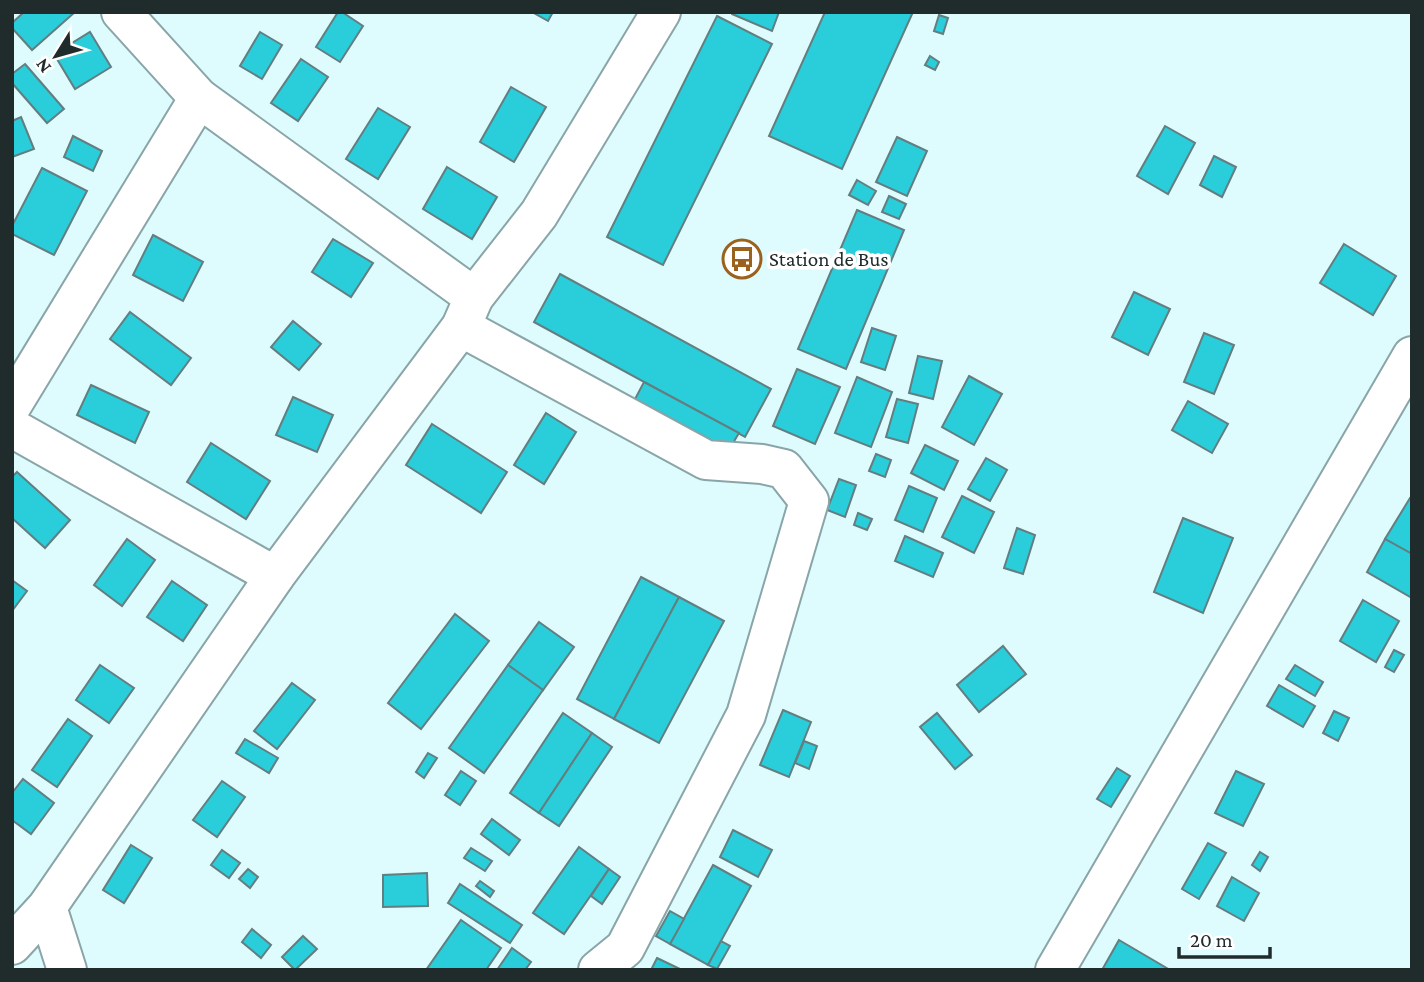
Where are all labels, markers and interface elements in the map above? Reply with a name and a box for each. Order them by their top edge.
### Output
north arrow [21,21,91,91]
text: N [31,54,55,77]
bus stop icon: Station de Bus [721,238,763,280]
place label: Station de Bus [769,247,889,271]
scale bar [1179,916,1270,960]
text: 20 m [1190,928,1233,952]

